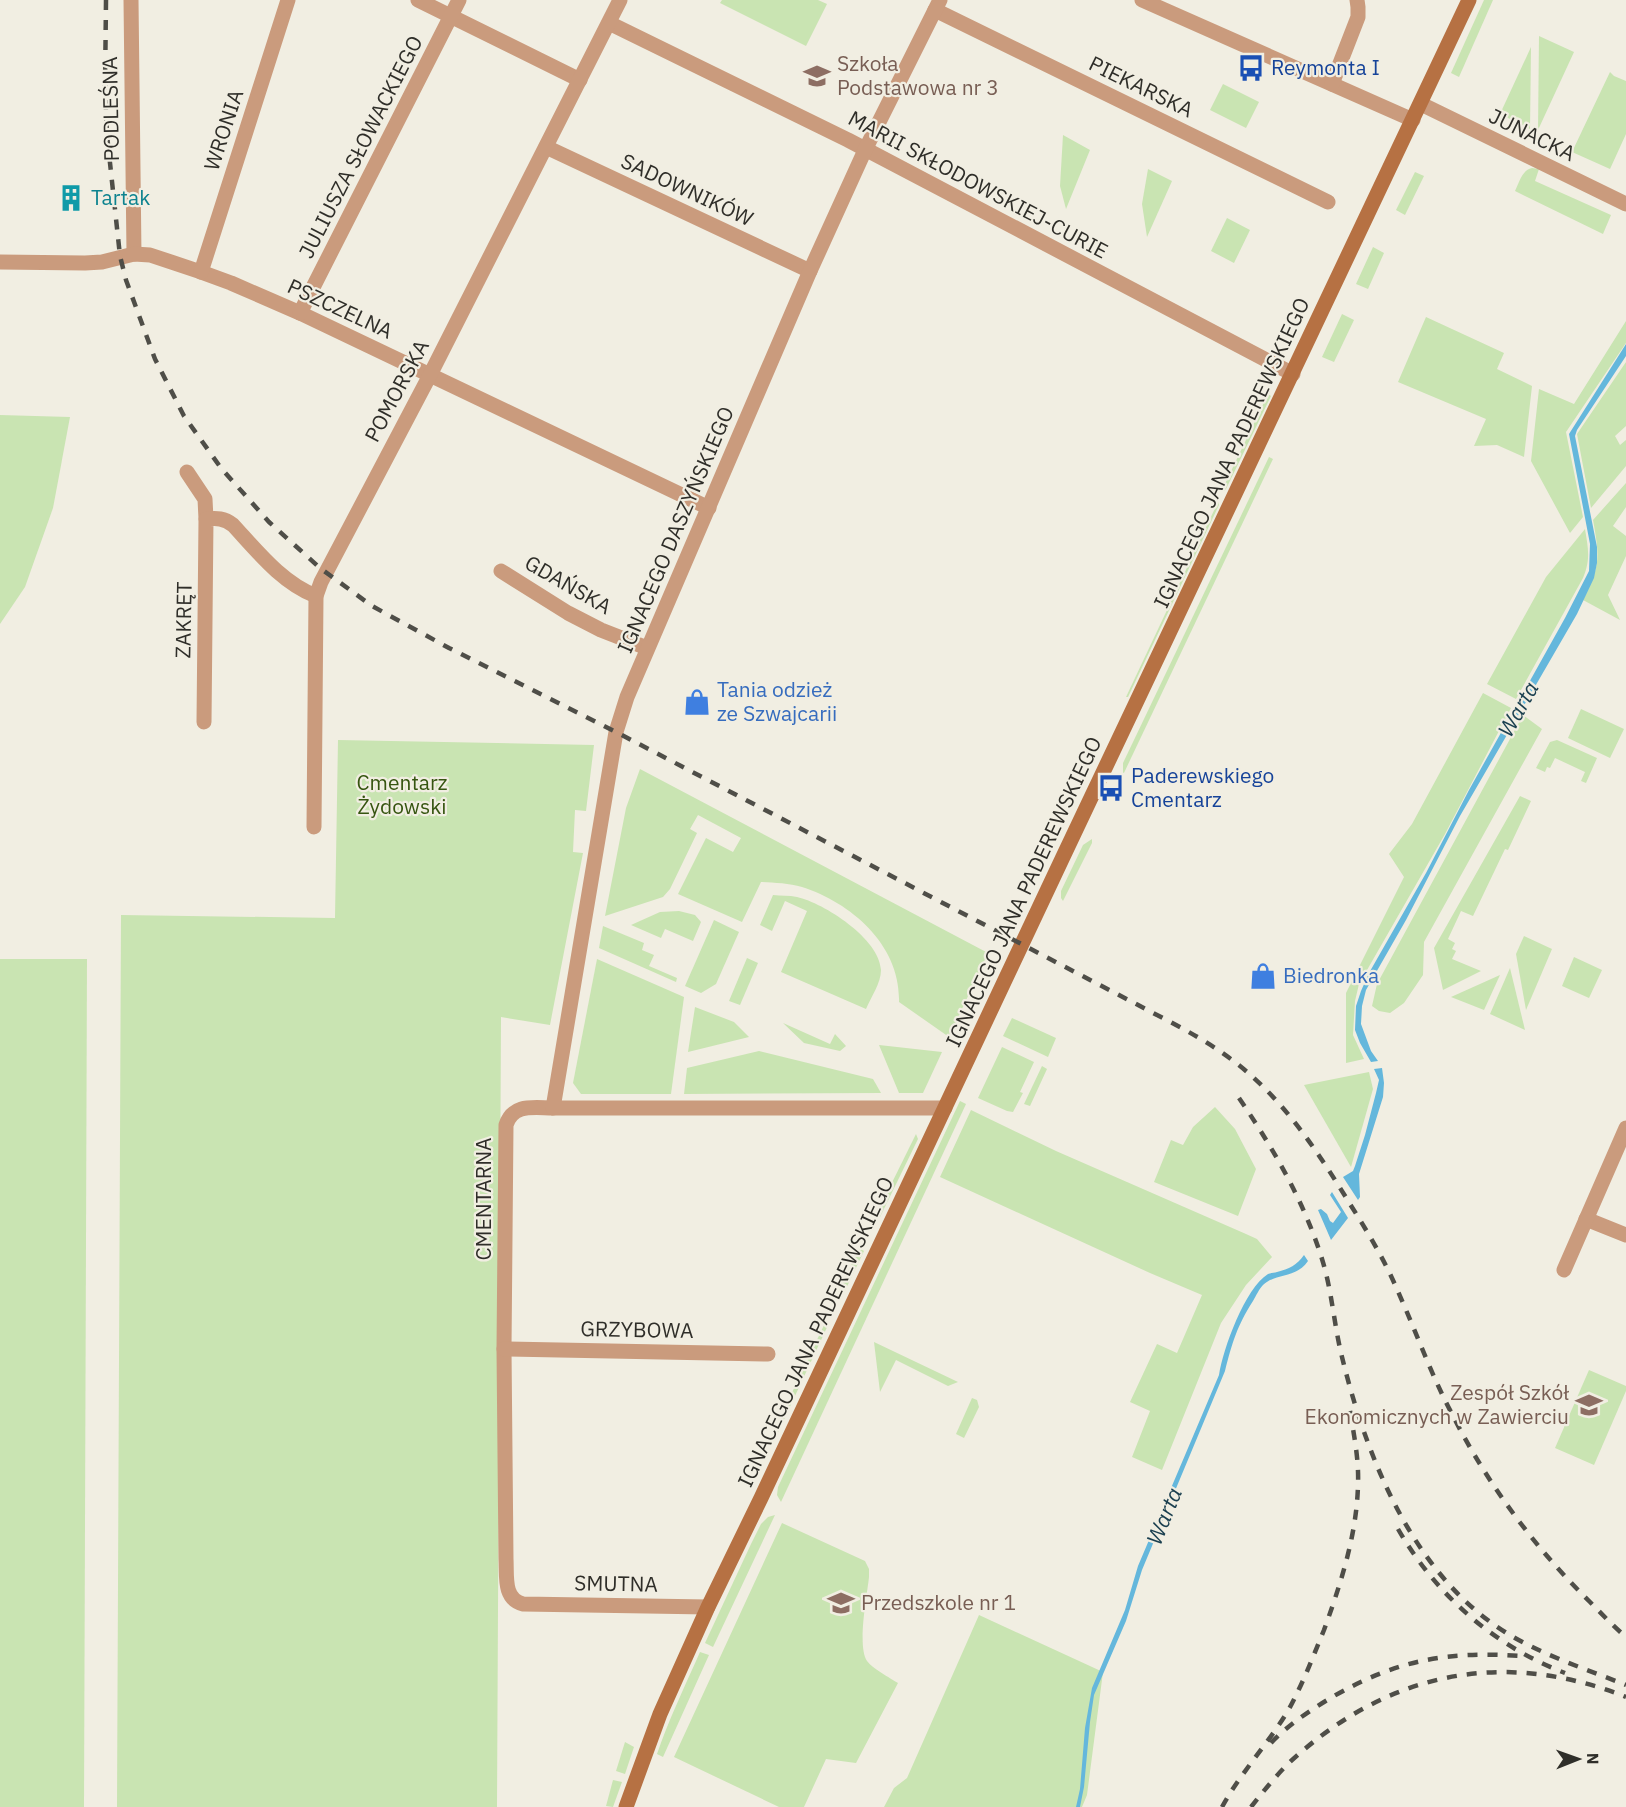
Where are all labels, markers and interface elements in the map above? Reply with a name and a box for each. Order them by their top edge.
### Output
street label: JULIUSZA SŁOWACKIEGO [292,30,428,263]
place label: Szkoła Podstawowa nr 3 [837,49,999,101]
street label: PIEKARSKA [1085,49,1198,123]
bus stop icon: Reymonta I [1236,53,1266,83]
place label: Reymonta I [1271,53,1380,81]
street label: PODLEŚNA [95,56,125,162]
school or university icon: Szkoła Podstawowa nr 3 [802,61,832,91]
street label: WRONIA [197,86,249,174]
street label: JUNACKA [1485,101,1580,167]
street label: MARII SKŁODOWSKIEJ-CURIE [844,104,1113,265]
street label: SADOWNIKÓW [617,146,758,232]
building icon: Tartak [56,183,86,213]
place label: Tartak [91,183,150,211]
street label: PSZCZELNA [283,272,398,345]
street label: IGNACEGO JANA PADEREWSKIEGO [1147,293,1316,612]
street label: POMORSKA [357,335,435,447]
street label: IGNACEGO DASZYŃSKIEGO [610,402,740,657]
street label: GDAŃSKA [520,548,617,620]
street label: ZAKRĘT [168,581,198,659]
place label: Tania odzież ze Szwajcarii [717,675,837,727]
water label: Warta [1491,676,1545,742]
shop icon: Tania odzież ze Szwajcarii [682,687,712,717]
street label: IGNACEGO JANA PADEREWSKIEGO [939,732,1108,1051]
place label: Paderewskiego Cmentarz [1131,761,1274,813]
park label: Cmentarz Żydowski [357,768,448,820]
bus stop icon: Paderewskiego Cmentarz [1096,773,1126,803]
shop icon: Biedronka [1248,961,1278,991]
place label: Biedronka [1283,961,1379,989]
street label: CMENTARNA [469,1137,497,1261]
street label: IGNACEGO JANA PADEREWSKIEGO [731,1172,900,1491]
street label: GRZYBOWA [580,1314,694,1344]
place label: Zespół Szkół Ekonomicznych w Zawierciu [1304,1378,1569,1430]
school or university icon: Zespół Szkół Ekonomicznych w Zawierciu [1574,1390,1604,1420]
water label: Warta [1139,1483,1188,1549]
street label: SMUTNA [574,1568,658,1598]
school or university icon: Przedszkole nr 1 [826,1588,856,1618]
place label: Przedszkole nr 1 [861,1588,1016,1616]
north arrow [1548,1729,1608,1789]
text: N [1583,1753,1603,1765]

